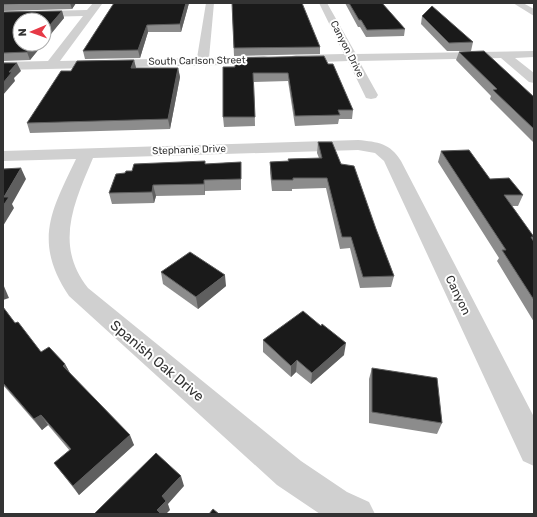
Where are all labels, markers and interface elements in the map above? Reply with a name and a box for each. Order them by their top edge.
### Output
north arrow [12,12,52,52]
street label: Canyon Drive [328,19,367,80]
text: N [16,28,29,37]
street label: South Carlson Street [148,54,246,68]
street label: Stephanie Drive [152,143,227,157]
street label: Canyon [442,273,474,317]
street label: Spanish Oak Drive [107,317,207,405]

